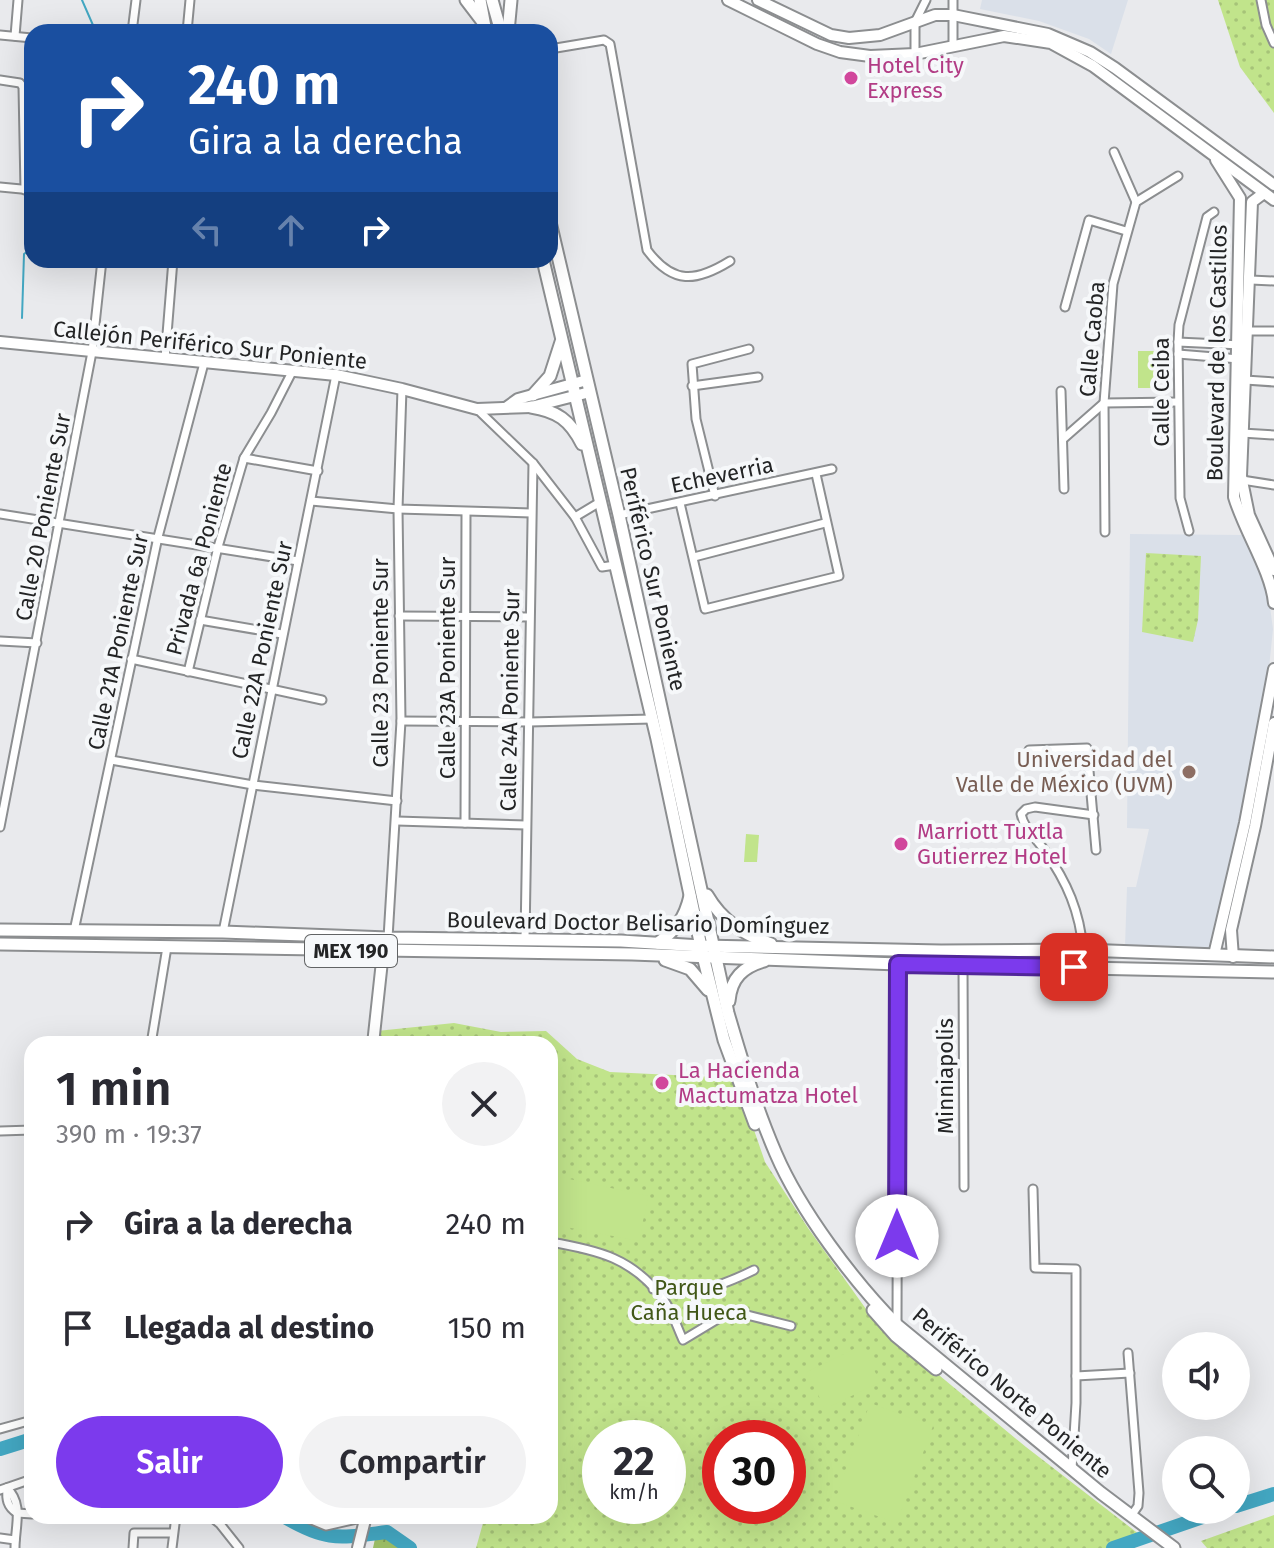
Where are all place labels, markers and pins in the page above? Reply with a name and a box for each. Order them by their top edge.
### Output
place label: Hotel City Express [867,52,964,104]
marker: Hotel City Express [842,69,860,87]
place label: Universidad del Valle de México (UVM) [956,746,1173,798]
marker: Universidad del Valle de México (UVM) [1180,763,1198,781]
place label: Marriott Tuxtla Gutierrez Hotel [917,818,1067,870]
marker: Marriott Tuxtla Gutierrez Hotel [892,835,910,853]
pin [1040,933,1108,1001]
place label: La Hacienda Mactumatza Hotel [678,1057,858,1109]
marker: La Hacienda Mactumatza Hotel [653,1074,671,1092]

